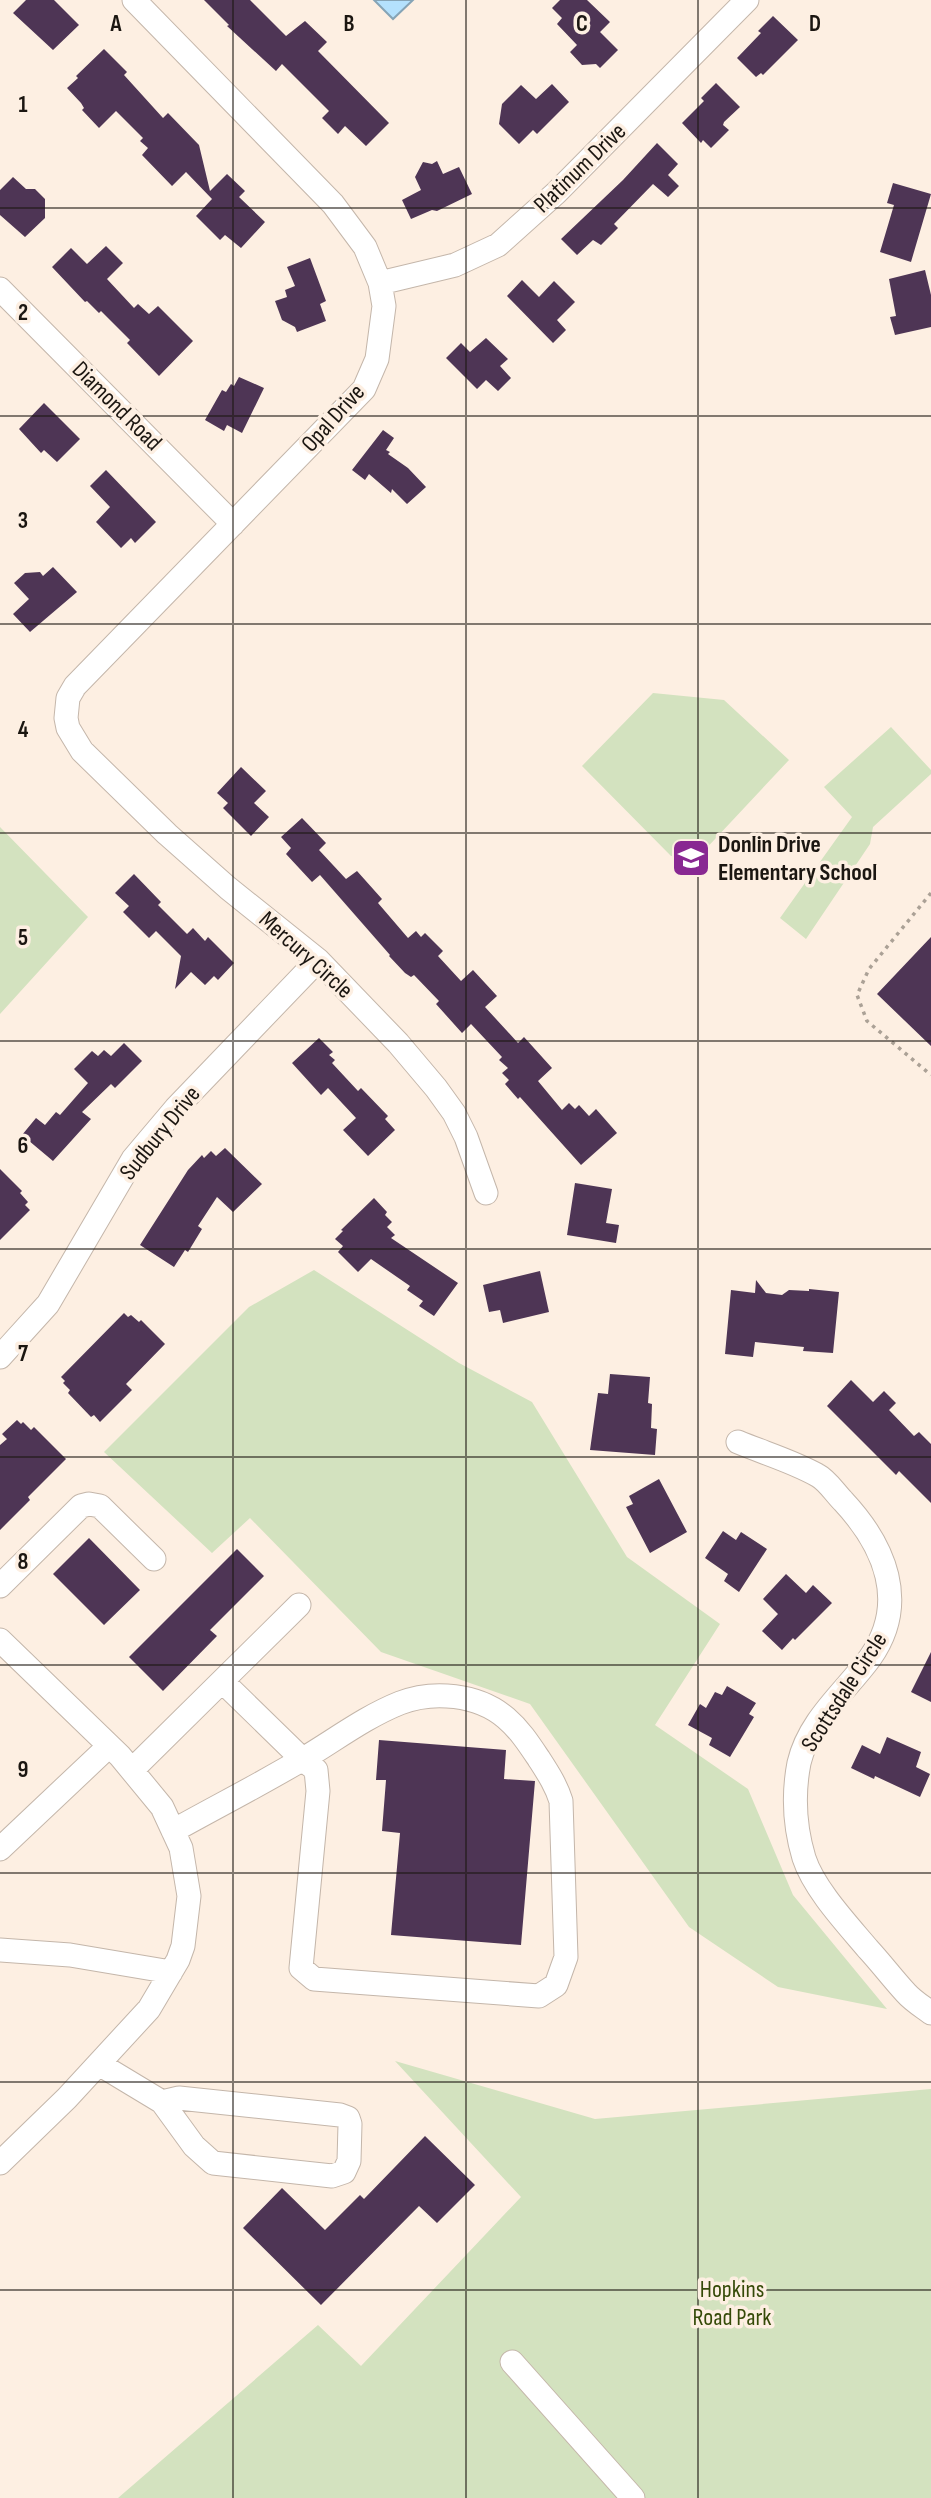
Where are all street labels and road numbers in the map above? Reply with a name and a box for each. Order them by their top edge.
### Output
street label: Platinum Drive [528,117,632,219]
street label: Diamond Road [66,355,168,457]
street label: Opal Drive [295,378,371,458]
street label: Mercury Circle [253,905,359,1005]
street label: Sudbury Drive [113,1080,207,1186]
street label: Scottsdale Circle [795,1627,893,1757]

